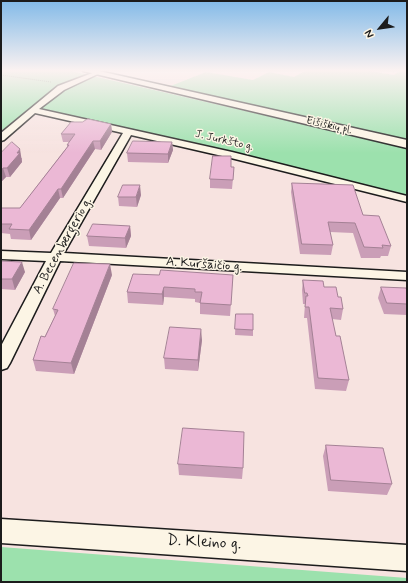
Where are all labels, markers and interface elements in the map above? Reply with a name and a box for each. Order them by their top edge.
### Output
north arrow [360,8,400,48]
text: N [362,27,377,40]
street label: Eišiškių pl. [305,114,353,138]
street label: J. Jurkšto g. [194,128,254,154]
street label: A. Becenbergerio g. [30,195,96,297]
street label: A. Kuršaičio g. [165,255,243,275]
street label: D. Kleino g. [166,531,242,555]

